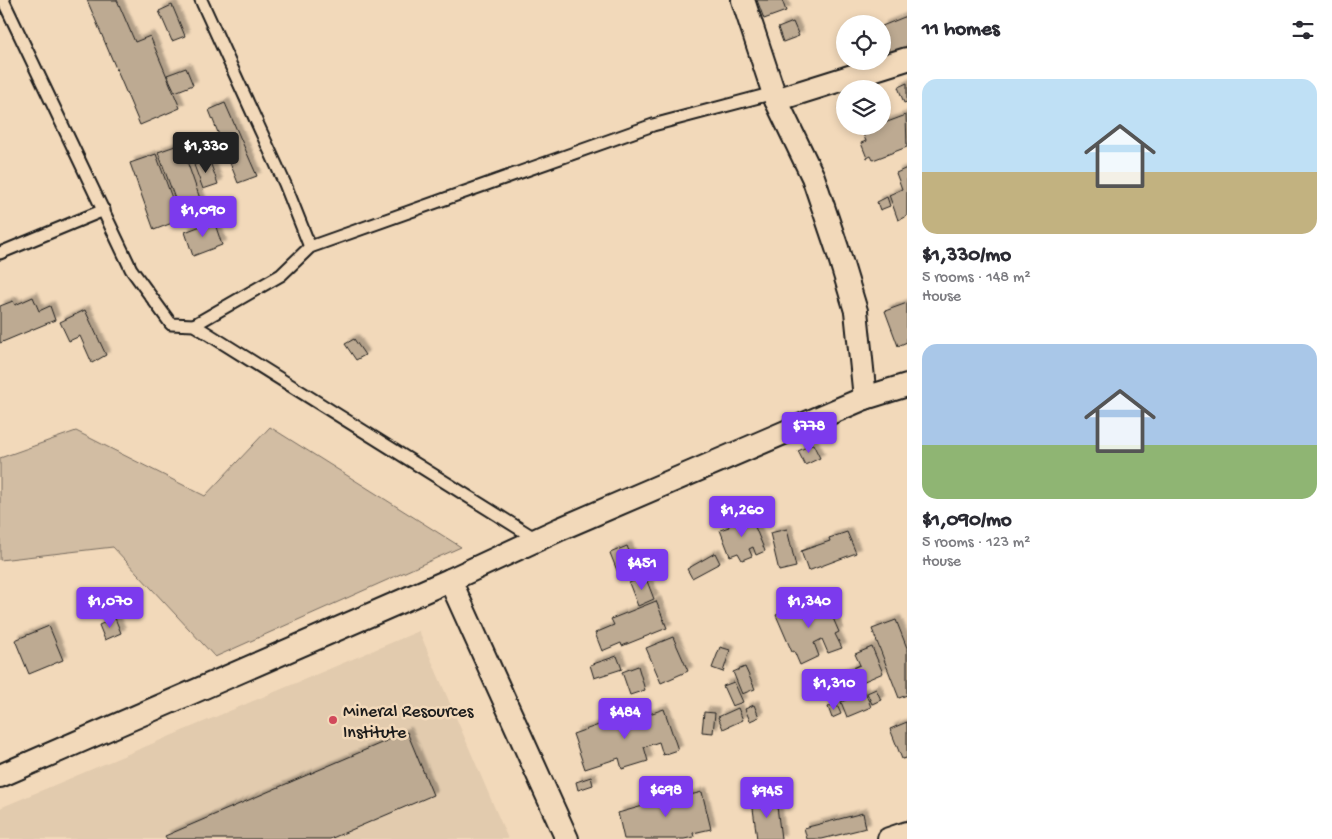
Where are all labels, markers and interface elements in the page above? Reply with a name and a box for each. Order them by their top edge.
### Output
map controls [836,15,891,135]
button: locate [836,15,891,70]
icon: filters [1289,16,1317,44]
text: 11 homes [922,18,1000,43]
button: layers [836,80,891,135]
icon: home [1075,111,1165,201]
pin: $1,330 [165,132,247,174]
text: $1,330 [184,138,228,157]
pin: $1,090 [162,196,244,238]
text: $1,090 [181,202,225,221]
text: $1,330/mo [922,244,1011,269]
text: 5 rooms · 148 m² [922,269,1031,288]
text: House [922,288,961,307]
icon: home [1075,376,1165,466]
pin: $778 [779,412,839,454]
text: $778 [793,418,825,437]
pin: $1,260 [701,496,783,538]
text: $1,260 [720,502,764,521]
text: $1,090/mo [922,509,1012,534]
text: 5 rooms · 123 m² [922,534,1030,553]
pin: $451 [612,548,672,591]
text: House [922,553,961,572]
text: $451 [627,555,657,574]
pin: $1,070 [69,586,151,629]
pin: $1,340 [768,586,850,629]
text: $1,070 [87,593,133,612]
text: $1,340 [787,593,831,612]
pin: $1,310 [793,668,875,711]
text: $1,310 [813,675,855,694]
pin: $484 [595,698,655,740]
place label: Mineral Resources Institute [343,702,475,744]
text: $484 [609,704,641,723]
marker: Mineral Resources Institute [327,714,339,726]
pin: $698 [636,776,696,818]
pin: $945 [737,776,797,819]
text: $698 [650,782,682,801]
text: $945 [751,783,783,802]

